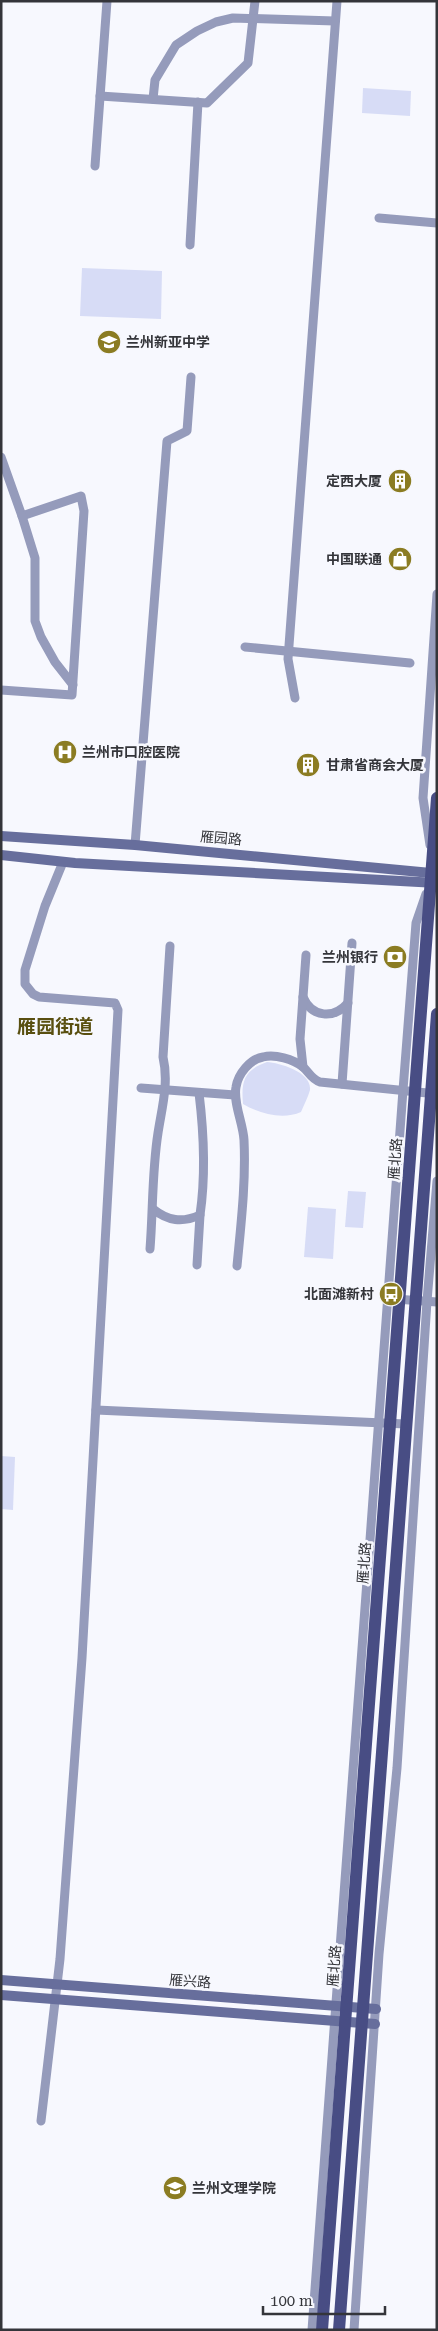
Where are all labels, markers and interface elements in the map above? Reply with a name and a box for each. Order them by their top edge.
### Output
school or university icon: 兰州新亚中学 [96,329,122,355]
place label: 兰州新亚中学 [126,334,210,350]
building icon: 定西大厦 [387,468,413,494]
place label: 定西大厦 [326,473,382,489]
shop icon: 中国联通 [387,546,413,572]
place label: 中国联通 [326,551,382,567]
hospital icon: 兰州市口腔医院 [52,739,78,765]
place label: 兰州市口腔医院 [82,744,180,760]
building icon: 甘肃省商会大厦 [295,752,321,778]
place label: 甘肃省商会大厦 [326,757,424,773]
street label: 雁园路 [199,828,243,848]
bank icon: 兰州银行 [382,944,408,970]
place label: 兰州银行 [322,949,378,965]
district label: 雁园街道 [17,1015,93,1038]
street label: 雁北路 [386,1137,404,1181]
bus stop icon: 北面滩新村 [378,1281,404,1307]
place label: 北面滩新村 [304,1286,374,1302]
street label: 雁北路 [355,1541,373,1585]
street label: 雁北路 [325,1944,343,1988]
street label: 雁兴路 [168,1972,212,1990]
school or university icon: 兰州文理学院 [162,2175,188,2201]
place label: 兰州文理学院 [192,2180,276,2196]
scale bar [263,2284,386,2316]
text: 100 m [270,2292,313,2310]

